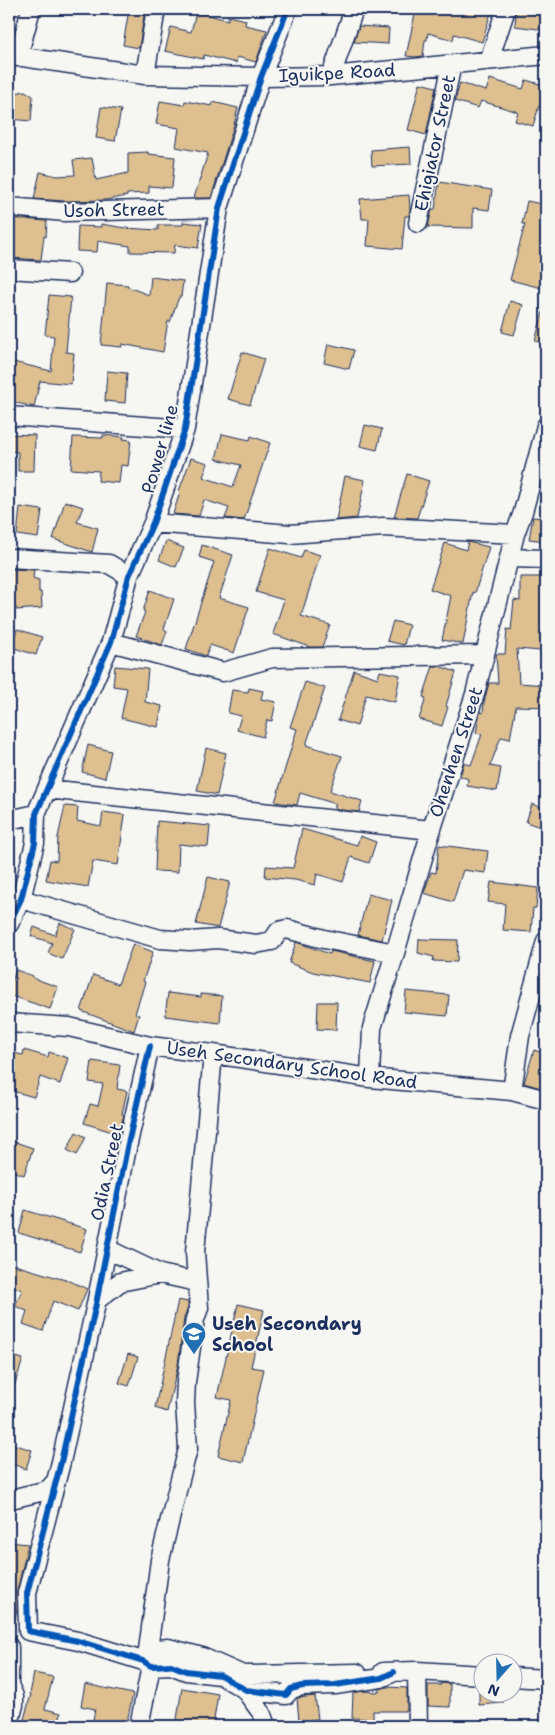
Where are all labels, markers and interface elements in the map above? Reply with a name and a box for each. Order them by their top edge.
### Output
street label: Iguikpe Road [278,58,396,88]
street label: Ehigiator Street [409,72,461,213]
street label: Usoh Street [63,197,165,223]
street label: Power line [136,402,184,496]
street label: Ohenhen Street [424,683,488,820]
street label: Useh Secondary School Road [165,1036,419,1094]
street label: Odia Street [85,1121,129,1223]
place label: Useh Secondary School [212,1312,362,1357]
school or university icon: Useh Secondary School [181,1321,207,1355]
north arrow [472,1652,522,1702]
text: N [485,1680,502,1701]

